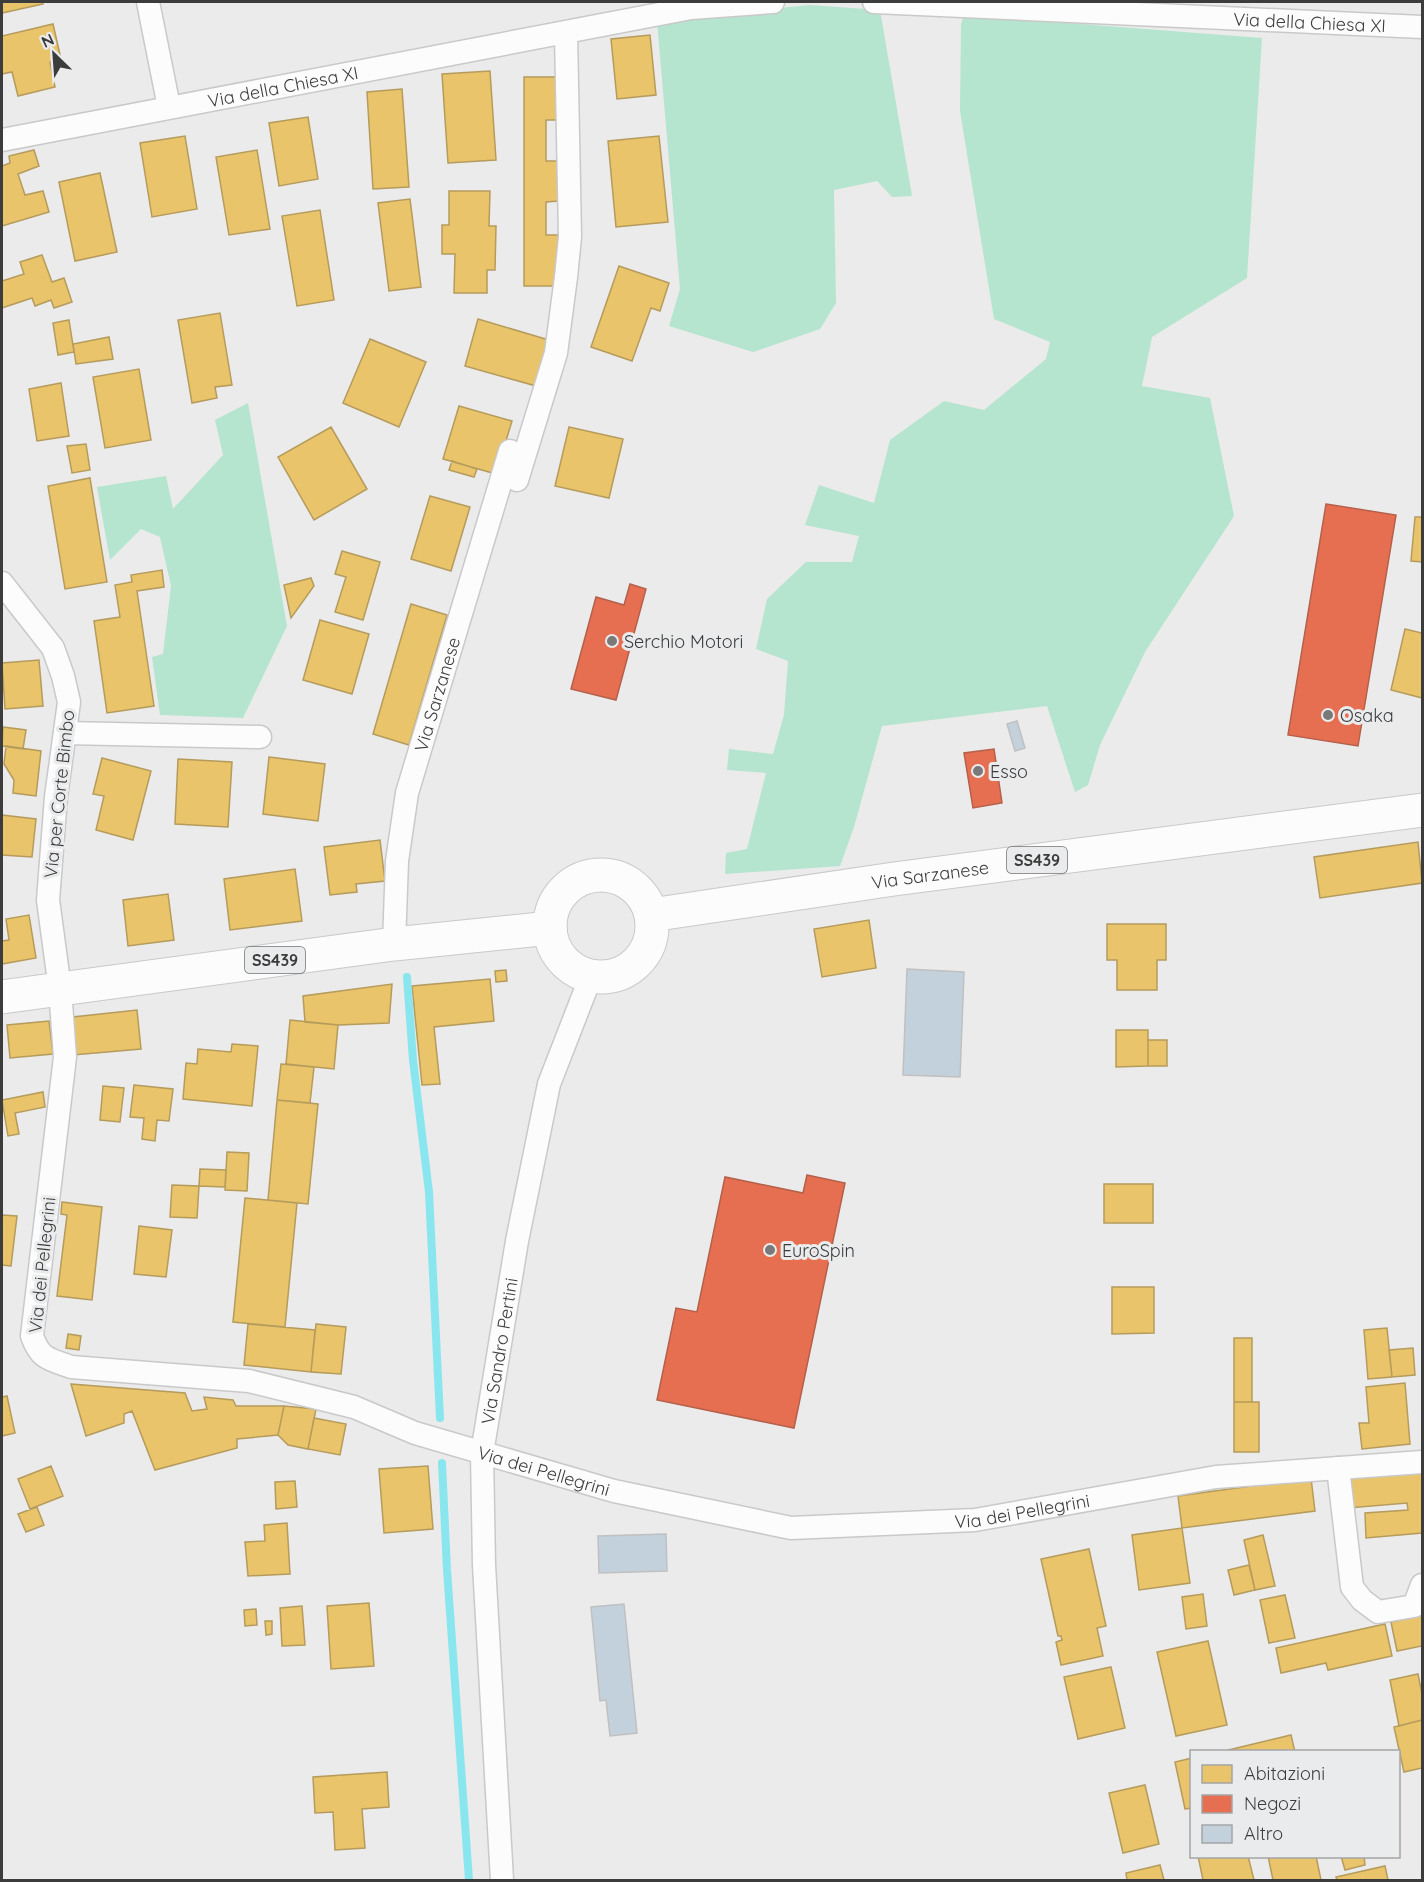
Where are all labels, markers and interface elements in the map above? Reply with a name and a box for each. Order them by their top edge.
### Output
street label: Via della Chiesa XI [1233,7,1386,37]
north arrow [24,24,84,84]
text: N [38,29,57,52]
street label: Via della Chiesa XI [206,61,360,112]
place label: Serchio Motori [624,630,743,653]
street label: Via Sarzanese [409,634,465,754]
marker: Serchio Motori [605,634,619,648]
place label: Osaka [1340,704,1394,727]
marker: Osaka [1321,708,1335,722]
street label: Via per Corte Bimbo [39,709,79,879]
place label: Esso [990,760,1028,783]
marker: Esso [971,764,985,778]
road number: SS439 [1007,847,1067,873]
street label: Via Sarzanese [870,855,990,894]
road number: SS439 [245,947,305,973]
street label: Via dei Pellegrini [23,1196,61,1334]
place label: EuroSpin [782,1239,855,1262]
marker: EuroSpin [763,1243,777,1257]
street label: Via Sandro Pertini [475,1276,522,1426]
street label: Via dei Pellegrini [475,1440,613,1501]
street label: Via dei Pellegrini [954,1488,1091,1532]
legend [1190,1750,1400,1858]
text: Abitazioni [1244,1762,1325,1785]
text: Negozi [1244,1792,1301,1815]
text: Altro [1244,1822,1283,1845]

